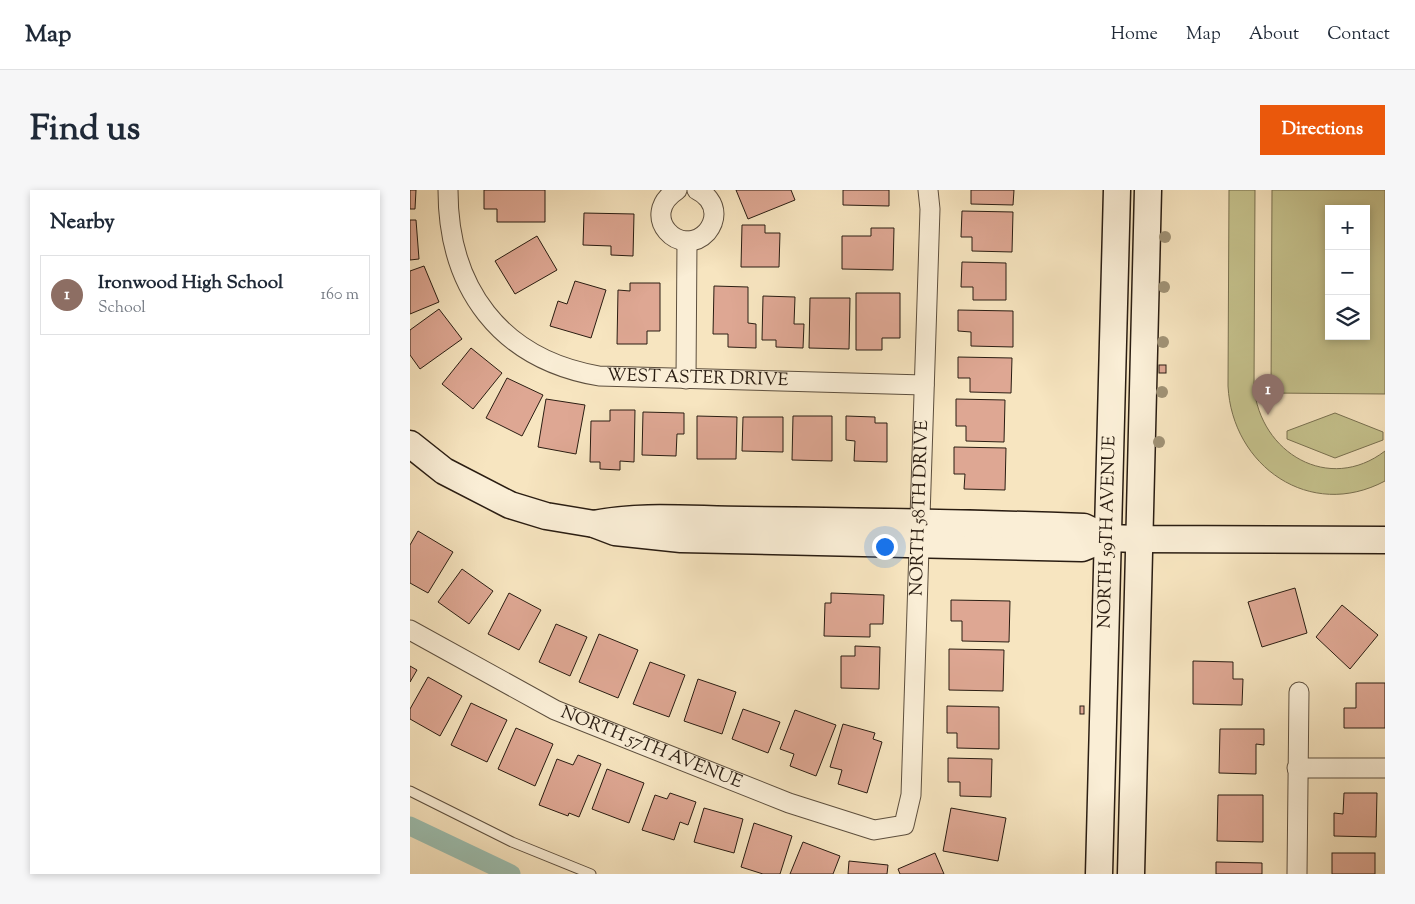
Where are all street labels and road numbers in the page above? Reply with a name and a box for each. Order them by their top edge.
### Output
street label: WEST ASTER DRIVE [606,363,789,394]
street label: NORTH 58TH DRIVE [904,419,936,596]
street label: NORTH 59TH AVENUE [1092,435,1124,629]
street label: NORTH 57TH AVENUE [556,700,746,796]

